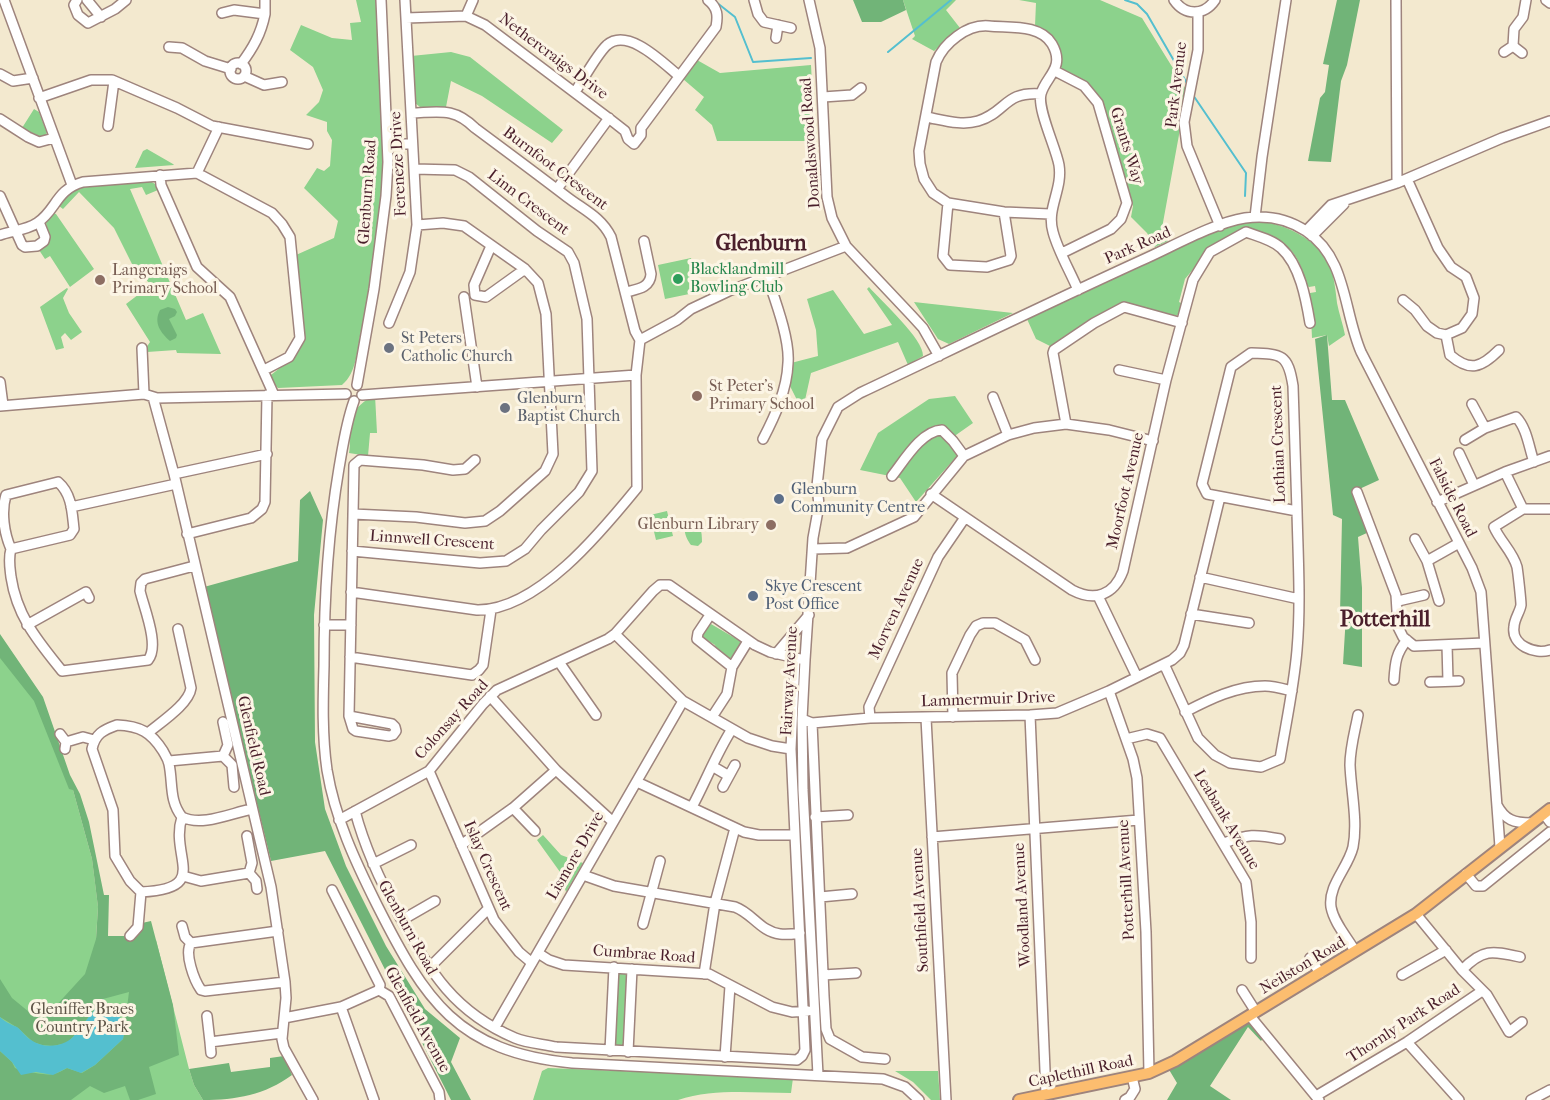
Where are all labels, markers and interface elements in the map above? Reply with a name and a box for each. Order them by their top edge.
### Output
street label: Nethercraigs Drive [495,10,611,104]
street label: Park Avenue [1162,41,1192,129]
street label: Donaldswood Road [797,77,825,209]
street label: Grants Way [1105,105,1147,187]
street label: Fereneze Drive [387,111,411,217]
street label: Burnfoot Crescent [499,123,611,215]
street label: Glenburn Road [355,139,381,245]
street label: Linn Crescent [483,166,573,240]
street label: Park Road [1102,223,1174,269]
district label: Glenburn [716,232,806,258]
place label: Blacklandmill Bowling Club [690,260,784,298]
place label: Langcraigs Primary School [112,261,217,299]
marker: Blacklandmill Bowling Club [671,272,685,286]
marker: Langcraigs Primary School [93,273,107,287]
place label: St Peters Catholic Church [401,329,513,367]
marker: St Peters Catholic Church [382,341,396,355]
place label: St Peter's Primary School [709,377,814,415]
street label: Lothian Crescent [1267,385,1291,503]
place label: Glenburn Baptist Church [517,389,620,427]
marker: St Peter's Primary School [690,389,704,403]
marker: Glenburn Baptist Church [498,401,512,415]
street label: Moorfoot Avenue [1103,431,1149,551]
street label: Falside Road [1424,455,1480,541]
place label: Glenburn Community Centre [791,480,925,518]
marker: Glenburn Community Centre [772,492,786,506]
place label: Glenburn Library [637,515,759,535]
marker: Glenburn Library [764,518,778,532]
street label: Linnwell Crescent [369,527,495,555]
street label: Morven Avenue [865,555,929,663]
place label: Skye Crescent Post Office [765,577,862,615]
marker: Skye Crescent Post Office [746,589,760,603]
district label: Potterhill [1340,608,1430,634]
street label: Fairway Avenue [778,626,802,736]
street label: Colonsay Road [411,676,493,764]
street label: Lammermuir Drive [920,688,1056,712]
street label: Glenfield Road [232,694,274,798]
street label: Leabank Avenue [1189,766,1263,874]
street label: Lismore Drive [543,808,609,904]
street label: Islay Crescent [459,818,515,914]
street label: Potterhill Avenue [1114,819,1140,941]
street label: Woodland Avenue [1010,842,1036,968]
street label: Southfield Avenue [908,847,934,973]
street label: Glenburn Road [373,877,441,979]
street label: Neilston Road [1257,933,1349,999]
street label: Cumbrae Road [592,942,696,968]
street label: Glenfield Avenue [380,964,454,1076]
street label: Thornly Park Road [1344,980,1464,1068]
park label: Gleniffer Braes Country Park [30,1000,134,1038]
street label: Caplethill Road [1027,1052,1135,1092]

